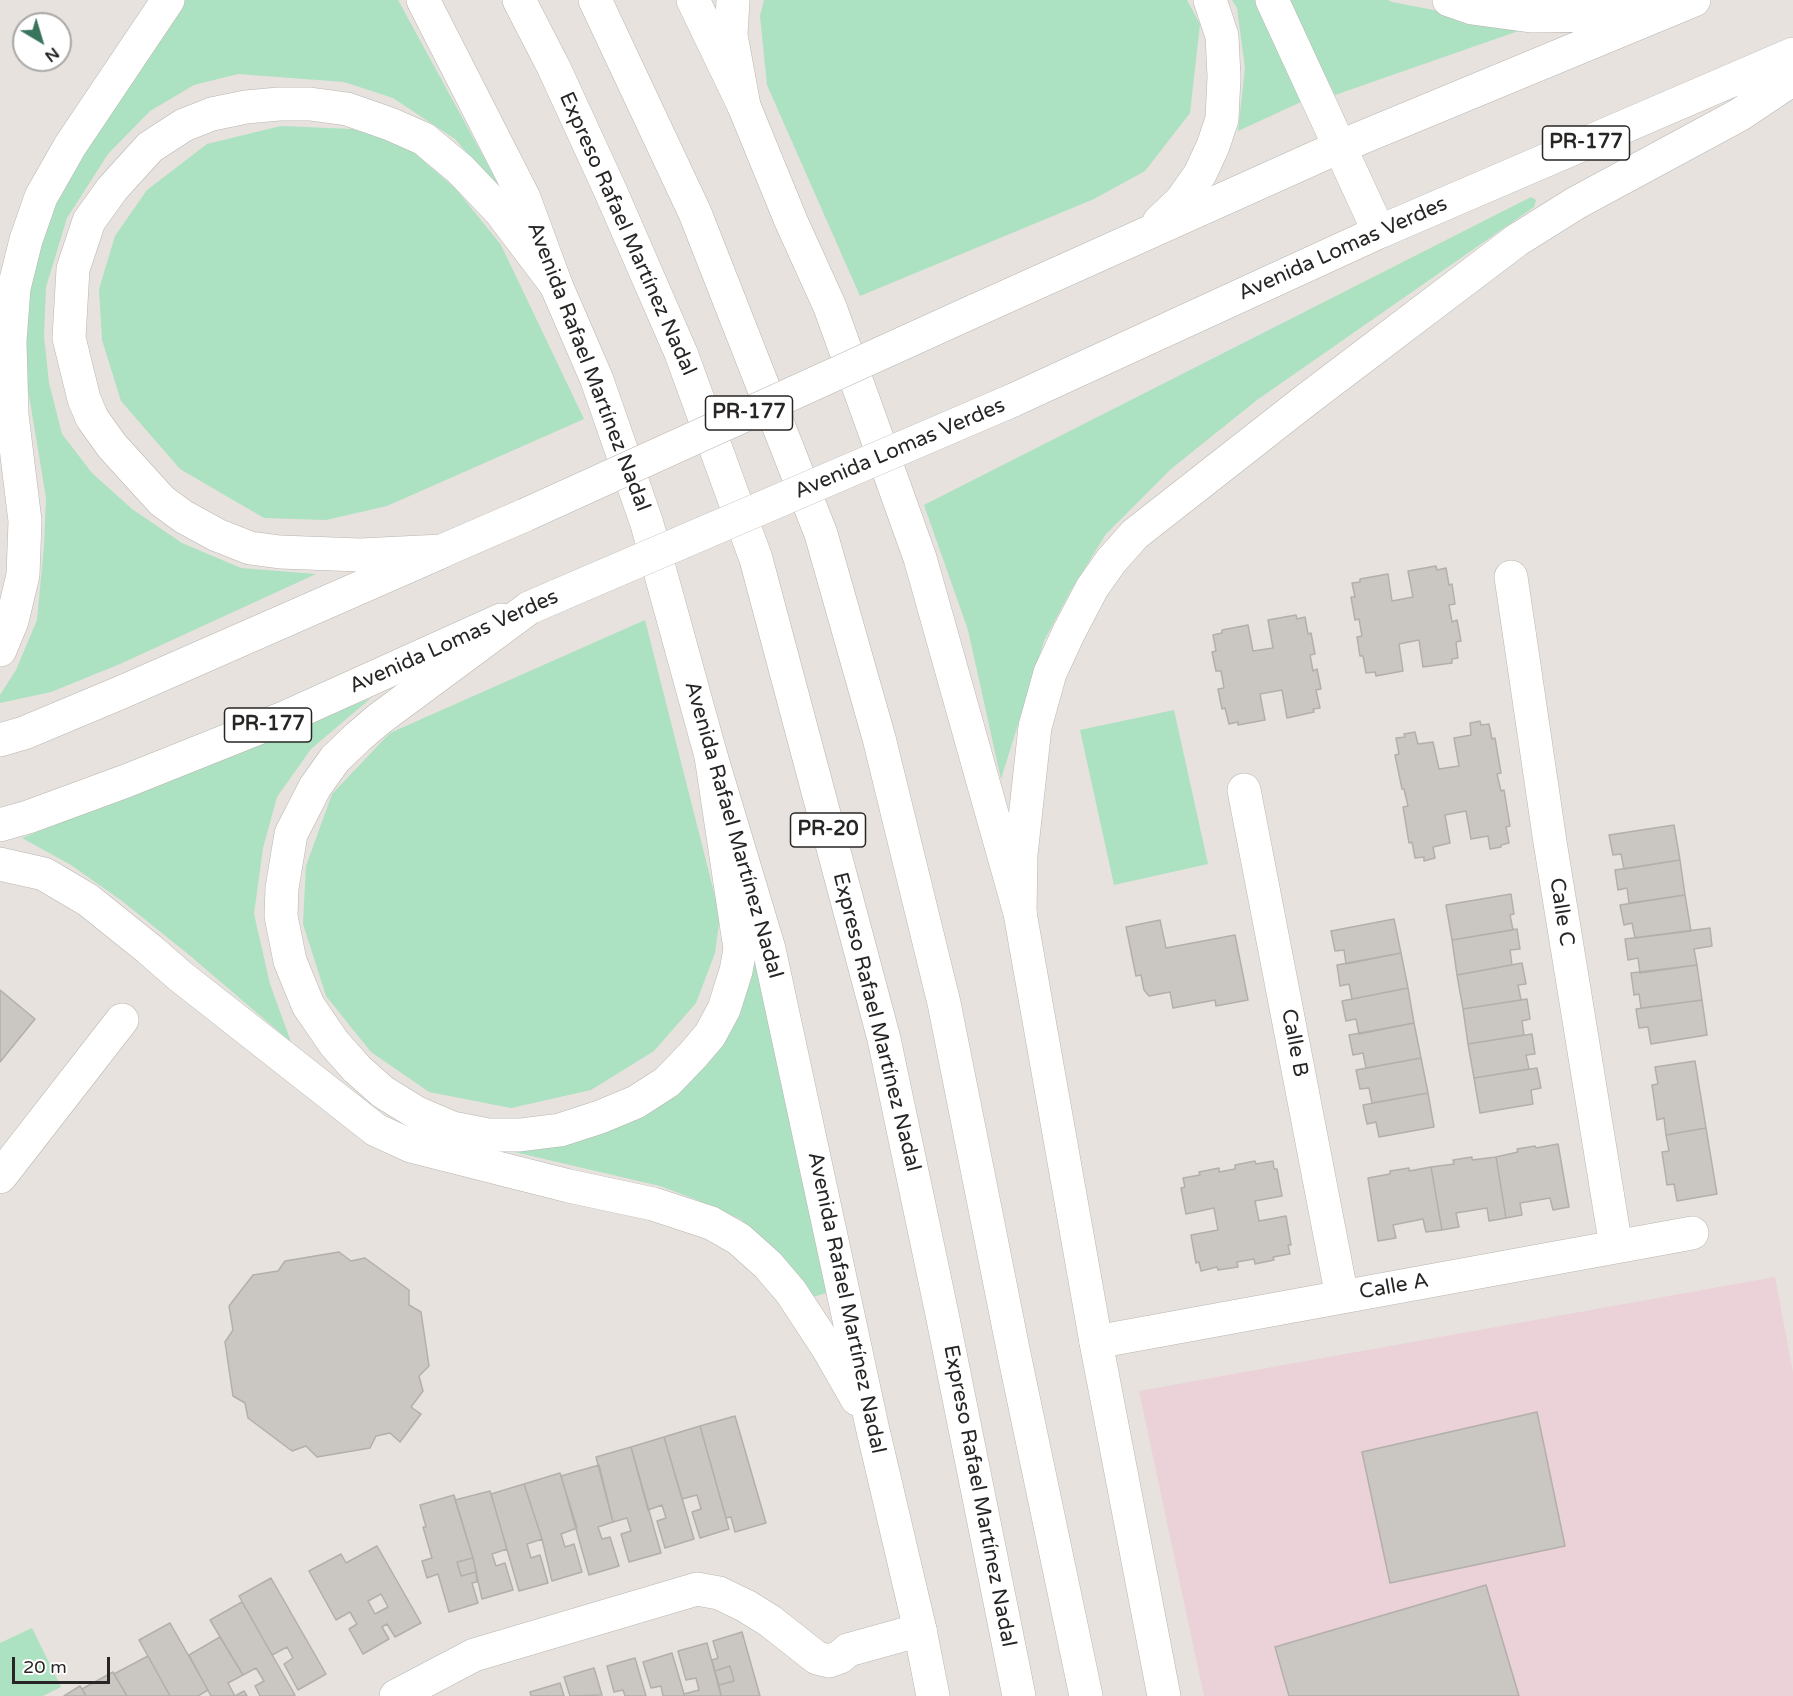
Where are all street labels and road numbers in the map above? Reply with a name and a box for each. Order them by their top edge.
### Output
street label: Expreso Rafael Martínez Nadal [553,88,701,380]
road number: PR-177 [1542,126,1630,160]
street label: Avenida Lomas Verdes [1235,192,1451,306]
street label: Avenida Rafael Martínez Nadal [521,219,655,515]
street label: Avenida Lomas Verdes [791,393,1009,505]
road number: PR-177 [706,396,792,430]
street label: Avenida Lomas Verdes [346,585,562,699]
street label: Avenida Rafael Martínez Nadal [678,679,788,981]
road number: PR-177 [224,708,312,742]
road number: PR-20 [790,813,866,847]
street label: Expreso Rafael Martínez Nadal [827,870,925,1174]
street label: Calle C [1543,876,1579,948]
street label: Calle B [1275,1007,1313,1079]
street label: Avenida Rafael Martínez Nadal [802,1150,890,1456]
street label: Calle A [1357,1269,1431,1305]
street label: Expreso Rafael Martínez Nadal [937,1343,1021,1649]

